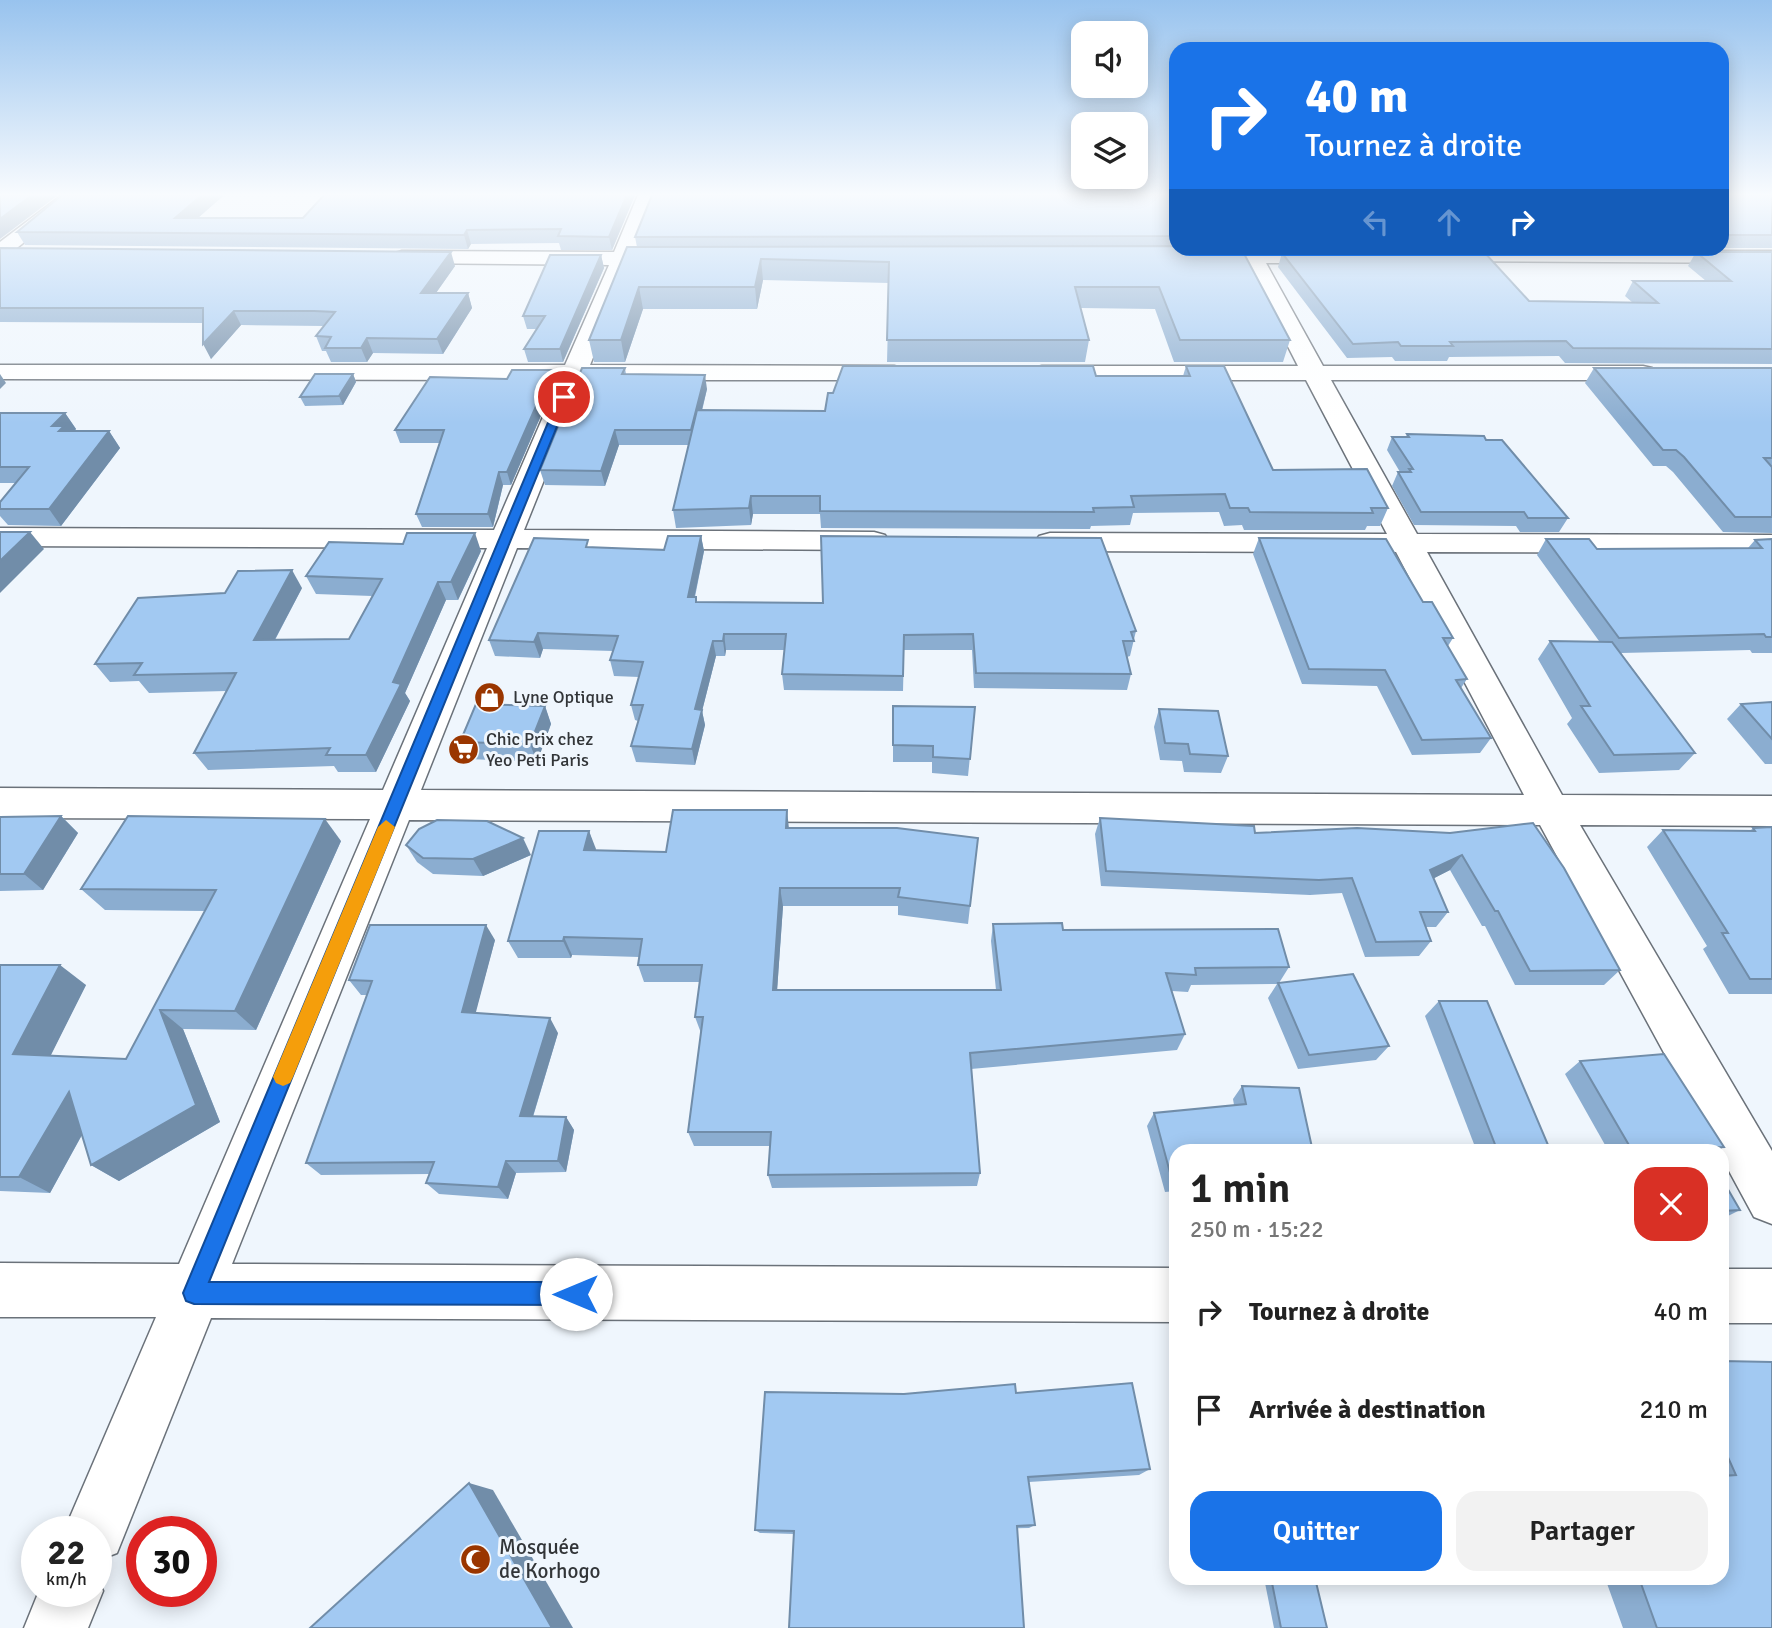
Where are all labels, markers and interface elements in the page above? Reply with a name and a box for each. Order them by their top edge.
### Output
map controls [1071,21,1148,189]
button: sound [1071,21,1148,98]
text: 40 m [1305,66,1408,126]
icon: right [1190,70,1281,161]
button: layers [1071,112,1148,189]
text: Tournez à droite [1305,126,1522,165]
icon: left [1357,203,1395,241]
icon: ahead [1430,203,1468,241]
icon: right [1503,203,1541,241]
pin [534,367,594,427]
icon: arrive [545,378,583,416]
shop icon: Lyne Optique [473,680,507,714]
place label: Lyne Optique [513,686,614,708]
place label: Chic Prix chez Yeo Peti Paris [486,728,593,771]
supermarket icon: Chic Prix chez Yeo Peti Paris [446,732,480,766]
text: 1 min [1190,1163,1291,1214]
button: close [1634,1167,1708,1241]
text: 250 m · 15:22 [1190,1215,1324,1244]
position arrow [539,1257,613,1331]
icon: right [1190,1293,1228,1331]
text: Tournez à droite [1249,1296,1429,1328]
text: 40 m [1653,1296,1708,1328]
icon: arrive [1190,1391,1228,1429]
text: Arrivée à destination [1249,1394,1486,1426]
text: 210 m [1639,1394,1708,1426]
button: Quitter [1190,1491,1442,1571]
button: Partager [1456,1491,1708,1571]
speed limit sign: 30 [126,1516,217,1607]
text: 22 [48,1531,85,1574]
place label: Mosquée de Korhogo [499,1534,600,1584]
mosque icon: Mosquée de Korhogo [459,1542,493,1576]
text: km/h [46,1568,87,1590]

